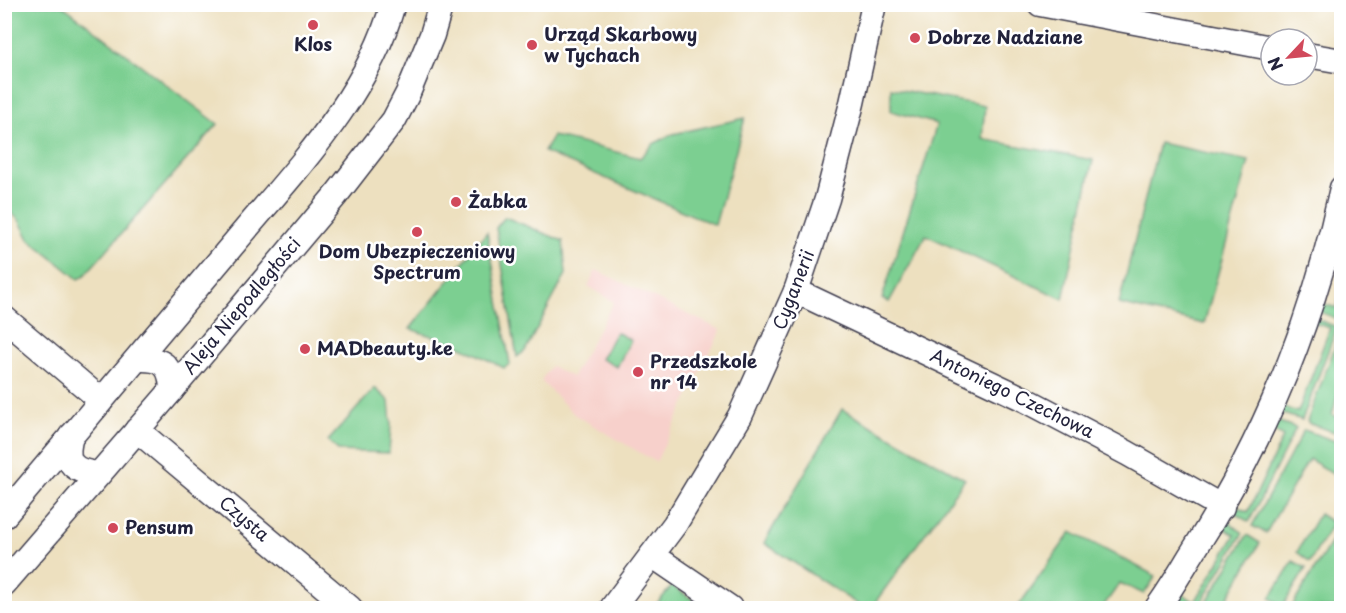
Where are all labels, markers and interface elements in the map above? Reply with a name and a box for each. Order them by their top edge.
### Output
marker: Klos [306,18,320,32]
place label: Urząd Skarbowy w Tychach [544,20,697,68]
place label: Dobrze Nadziane [927,23,1083,50]
north arrow [1259,27,1319,87]
place label: Klos [294,30,332,57]
marker: Dobrze Nadziane [908,31,922,45]
marker: Urząd Skarbowy w Tychach [525,38,539,52]
text: N [1261,53,1288,75]
place label: Żabka [468,187,527,214]
marker: Żabka [449,195,463,209]
marker: Dom Ubezpieczeniowy Spectrum [410,225,424,239]
street label: Aleja Niepodległości [175,231,306,379]
place label: Dom Ubezpieczeniowy Spectrum [319,237,515,285]
street label: Cyganerii [765,245,820,333]
place label: MADbeauty.ke [317,334,453,361]
street label: Antoniego Czechowa [926,341,1100,444]
marker: MADbeauty.ke [298,342,312,356]
place label: Przedszkole nr 14 [650,347,757,395]
marker: Przedszkole nr 14 [631,365,645,379]
street label: Czysta [214,489,277,548]
place label: Pensum [125,513,194,540]
marker: Pensum [106,521,120,535]

